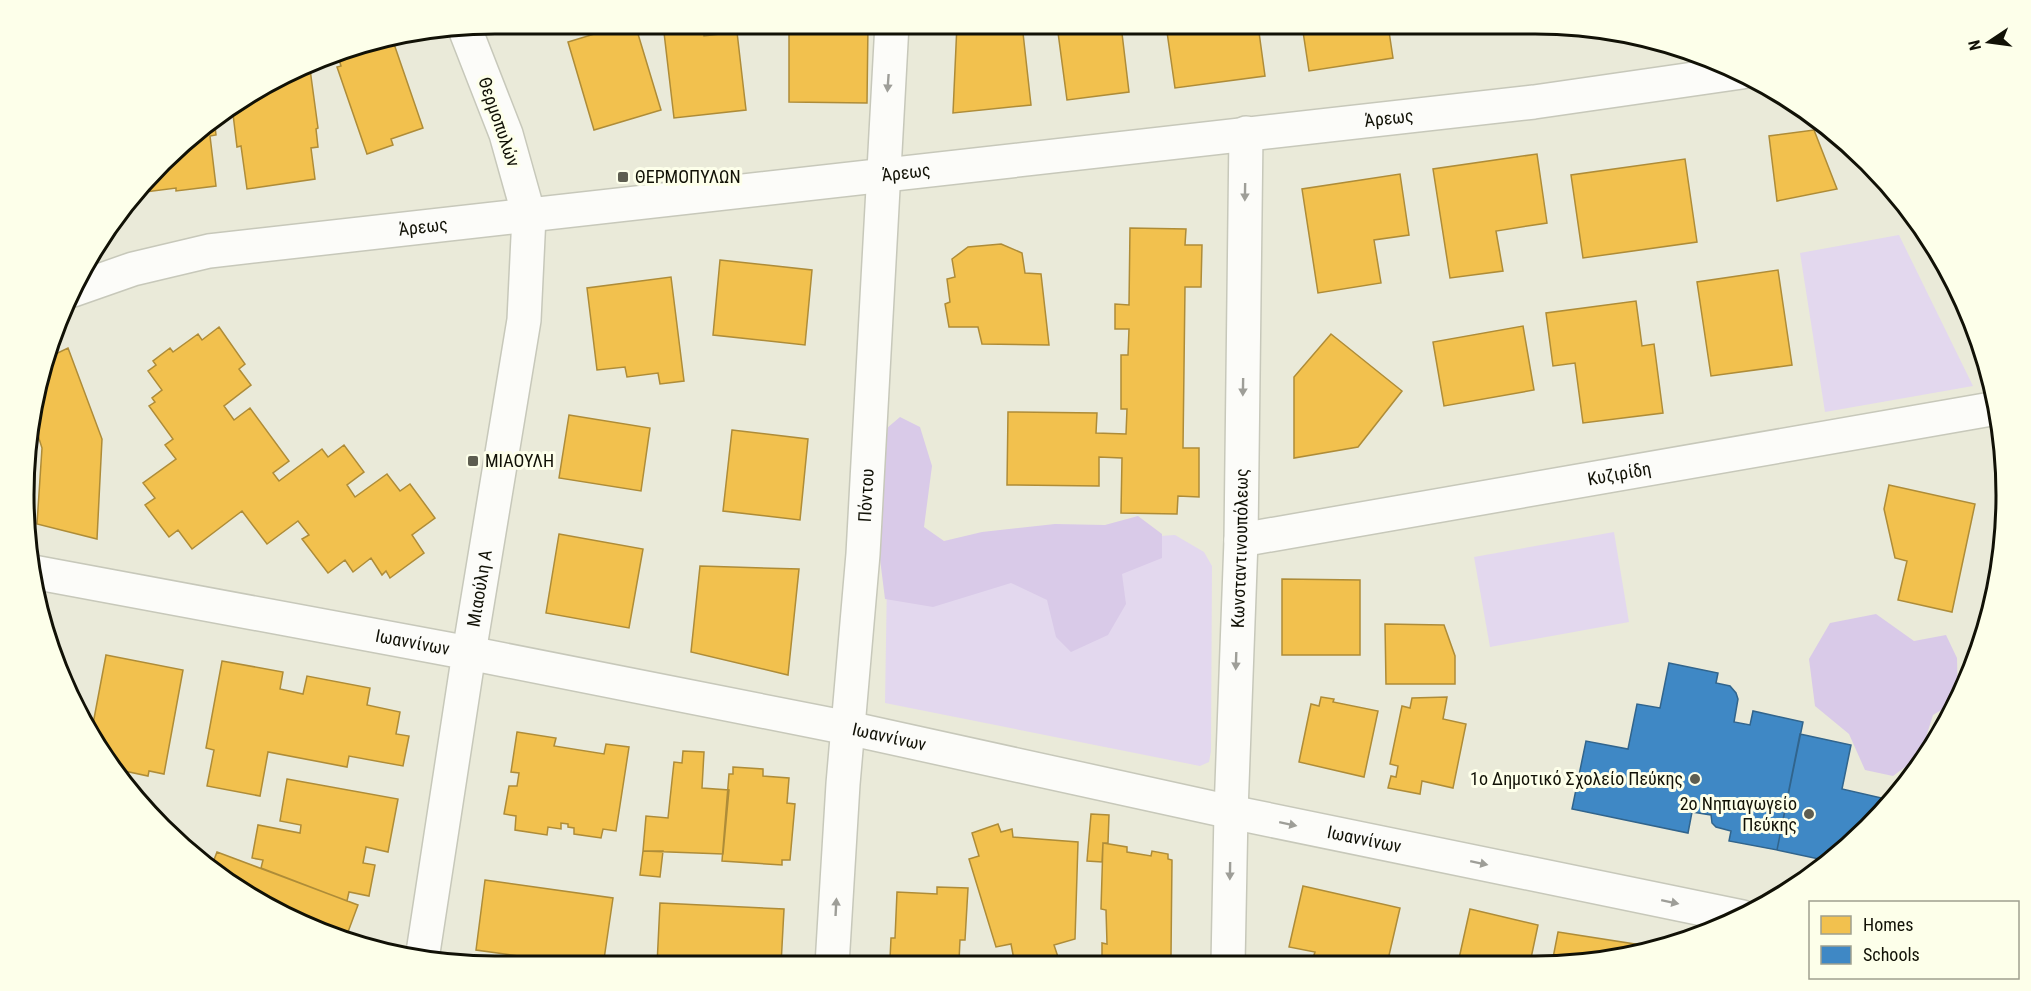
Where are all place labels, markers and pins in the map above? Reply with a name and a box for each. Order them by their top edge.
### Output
place label: ΘΕΡΜΟΠΥΛΩΝ [635,166,741,187]
marker: ΘΕΡΜΟΠΥΛΩΝ [616,170,630,184]
place label: ΜΙΑΟΥΛΗ [485,450,554,471]
marker: ΜΙΑΟΥΛΗ [466,454,480,468]
place label: 1ο Δημοτικό Σχολείο Πεύκης [1470,768,1683,789]
marker: 1ο Δημοτικό Σχολείο Πεύκης [1688,772,1702,786]
place label: 2ο Νηπιαγωγείο Πεύκης [1680,793,1797,835]
marker: 2ο Νηπιαγωγείο Πεύκης [1802,807,1816,821]

